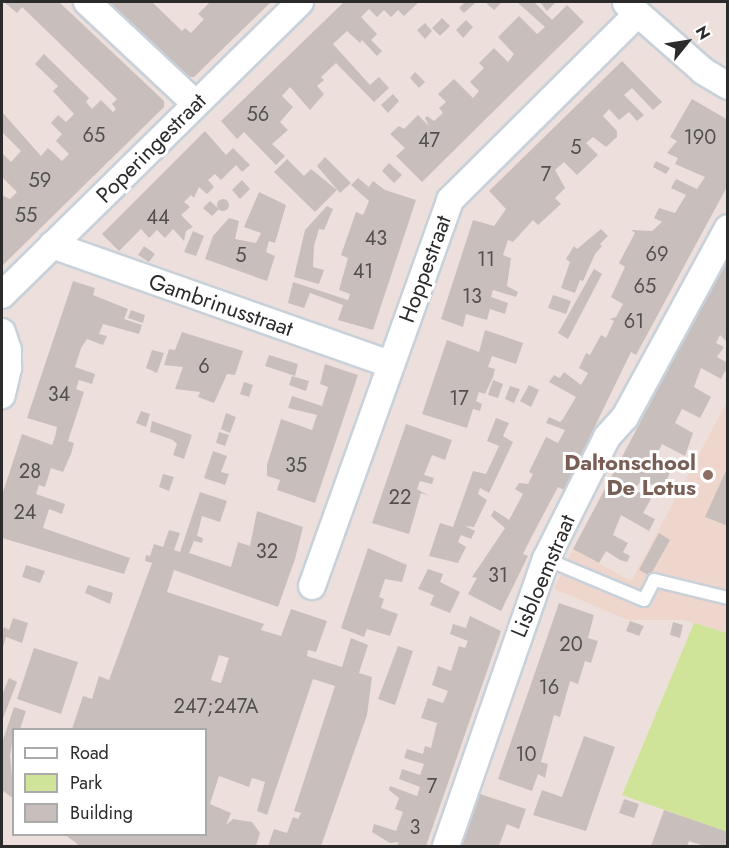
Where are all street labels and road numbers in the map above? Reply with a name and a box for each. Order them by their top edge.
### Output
street label: Poperingestraat [91,88,211,208]
street label: Hoppestraat [393,212,457,326]
street label: Gambrinusstraat [145,268,297,342]
street label: Lisbloemstraat [505,511,581,641]

